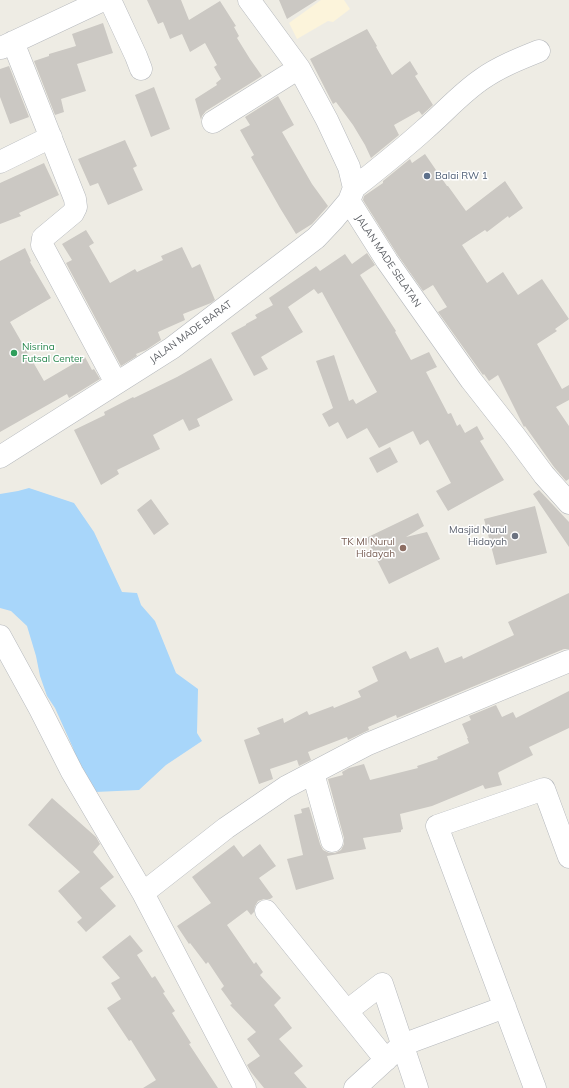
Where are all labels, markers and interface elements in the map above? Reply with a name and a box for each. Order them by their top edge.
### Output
place label: Balai RW 1 [435,170,488,182]
marker: Balai RW 1 [422,171,432,181]
street label: JALAN MADE SELATAN [352,212,424,310]
street label: JALAN MADE BARAT [148,298,234,366]
place label: Nisrina Futsal Center [22,341,83,364]
marker: Nisrina Futsal Center [9,348,19,358]
place label: Masjid Nurul Hidayah [449,524,507,548]
marker: Masjid Nurul Hidayah [510,531,520,541]
place label: TK MI Nurul Hidayah [341,536,395,560]
marker: TK MI Nurul Hidayah [398,543,408,553]

